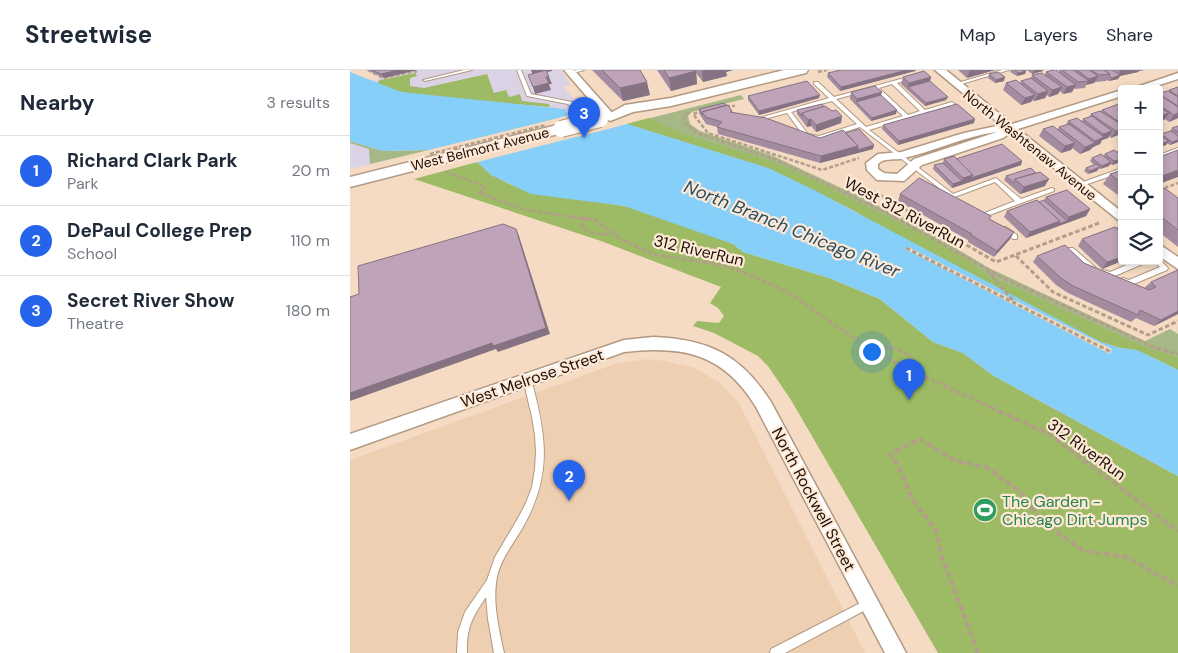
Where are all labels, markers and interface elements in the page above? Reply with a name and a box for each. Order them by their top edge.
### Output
text: Streetwise [25,19,152,50]
text: Map [960,23,996,47]
text: Layers [1024,23,1078,47]
text: Share [1106,23,1153,47]
map controls [1118,85,1163,265]
button: + [1118,85,1163,130]
street label: North Washtenaw Avenue [960,86,1100,204]
text: Nearby [20,89,94,117]
text: 3 results [267,92,330,113]
pin: 3 [568,97,600,138]
street label: West Belmont Avenue [409,123,551,175]
button: − [1118,130,1163,175]
text: Richard Clark Park [67,148,238,173]
text: 1 [33,160,39,181]
text: 20 m [291,160,330,181]
street label: West 312 RiverRun [841,172,969,253]
text: Park [67,173,99,194]
water label: North Branch Chicago River [681,175,905,284]
button: locate [1118,175,1163,220]
text: DePaul College Prep [67,218,252,243]
button: layers [1118,220,1163,265]
text: 2 [31,230,41,251]
text: 110 m [291,230,330,251]
street label: 312 RiverRun [652,230,746,271]
text: School [67,243,117,264]
text: Secret River Show [67,288,234,313]
text: 3 [31,300,41,321]
text: 180 m [286,300,330,321]
text: Theatre [67,313,124,334]
your location [859,339,885,365]
street label: West Melrose Street [458,344,606,413]
pin: 1 [893,359,925,400]
street label: 312 RiverRun [1043,414,1130,485]
street label: North Rockwell Street [767,424,860,575]
pin: 2 [553,460,585,501]
place label: The Garden - Chicago Dirt Jumps [1002,491,1148,530]
sports icon: The Garden - Chicago Dirt Jumps [972,497,998,523]

